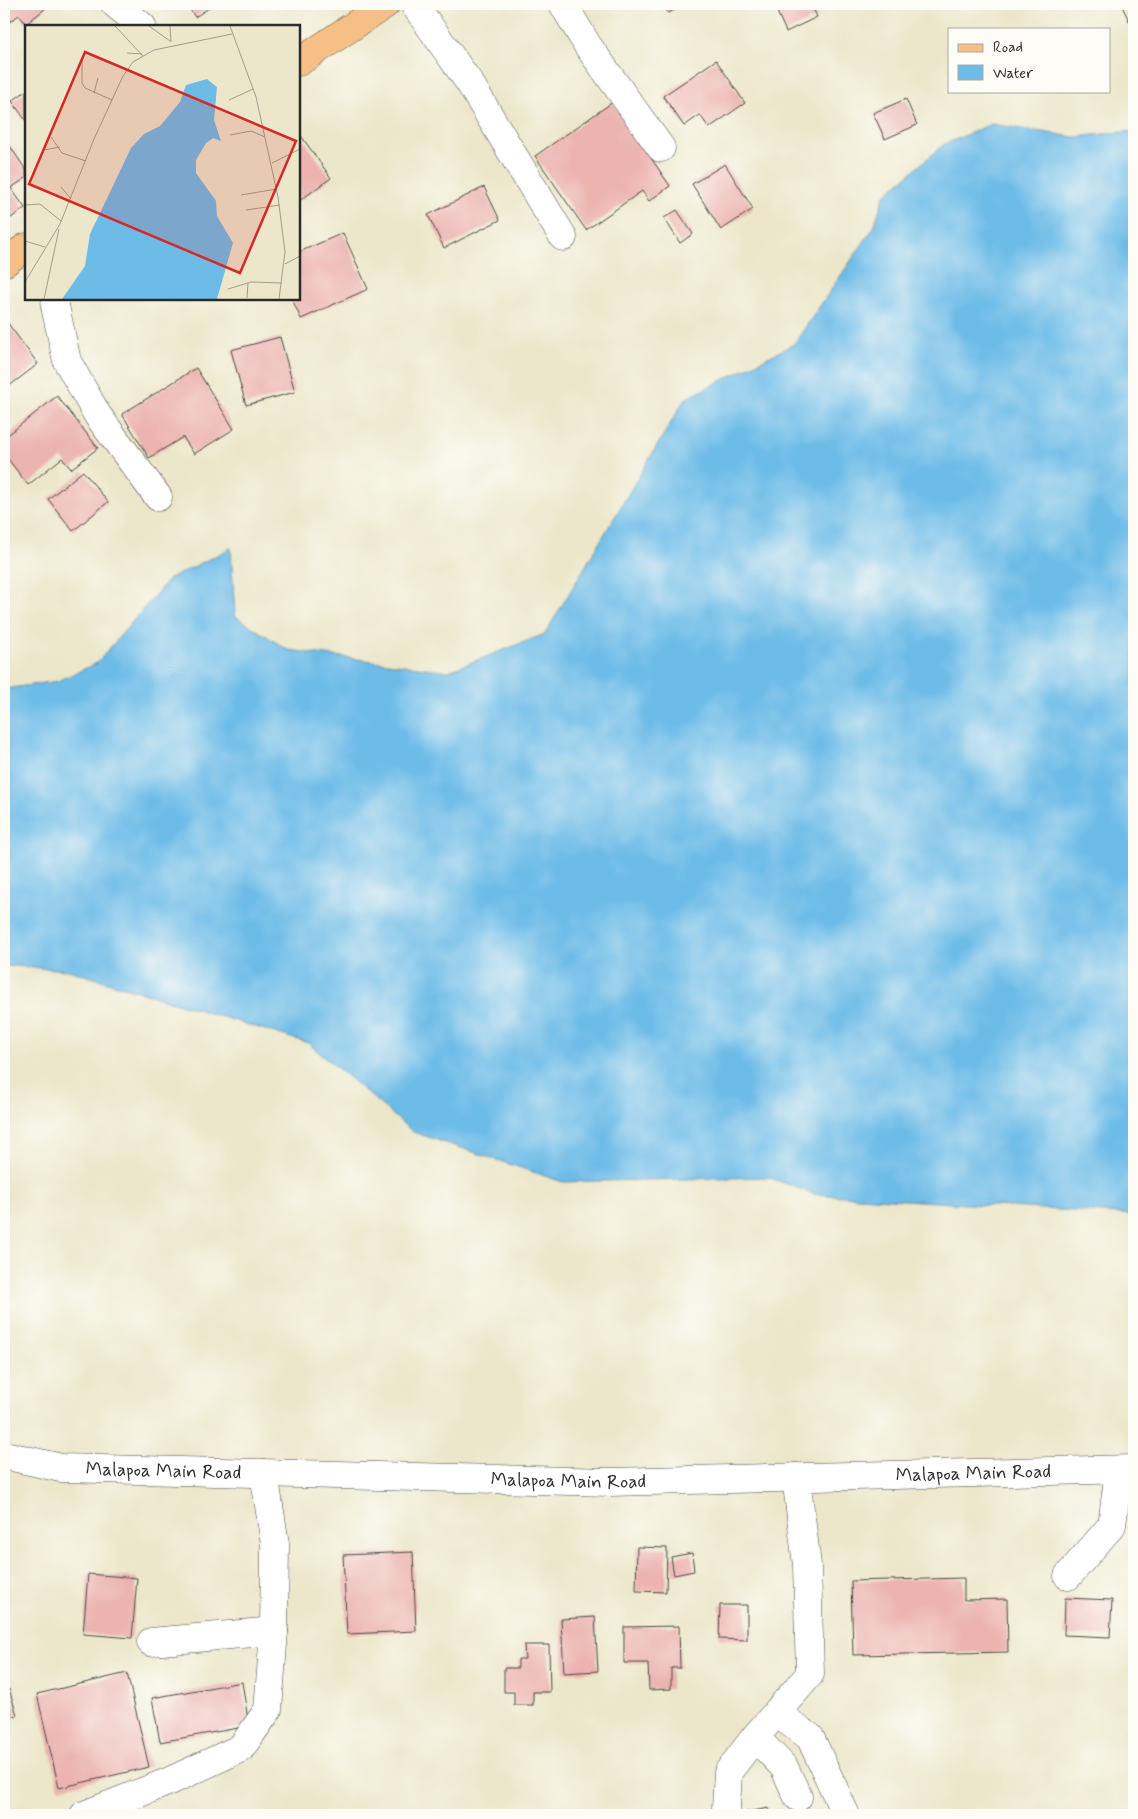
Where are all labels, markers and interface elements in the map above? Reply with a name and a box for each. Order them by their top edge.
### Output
inset map [25,25,300,300]
legend [948,28,1110,92]
text: Road [993,38,1023,58]
text: Water [993,64,1033,84]
street label: Malapoa Main Road [85,1456,242,1485]
street label: Malapoa Main Road [895,1459,1051,1487]
street label: Malapoa Main Road [490,1466,646,1495]

